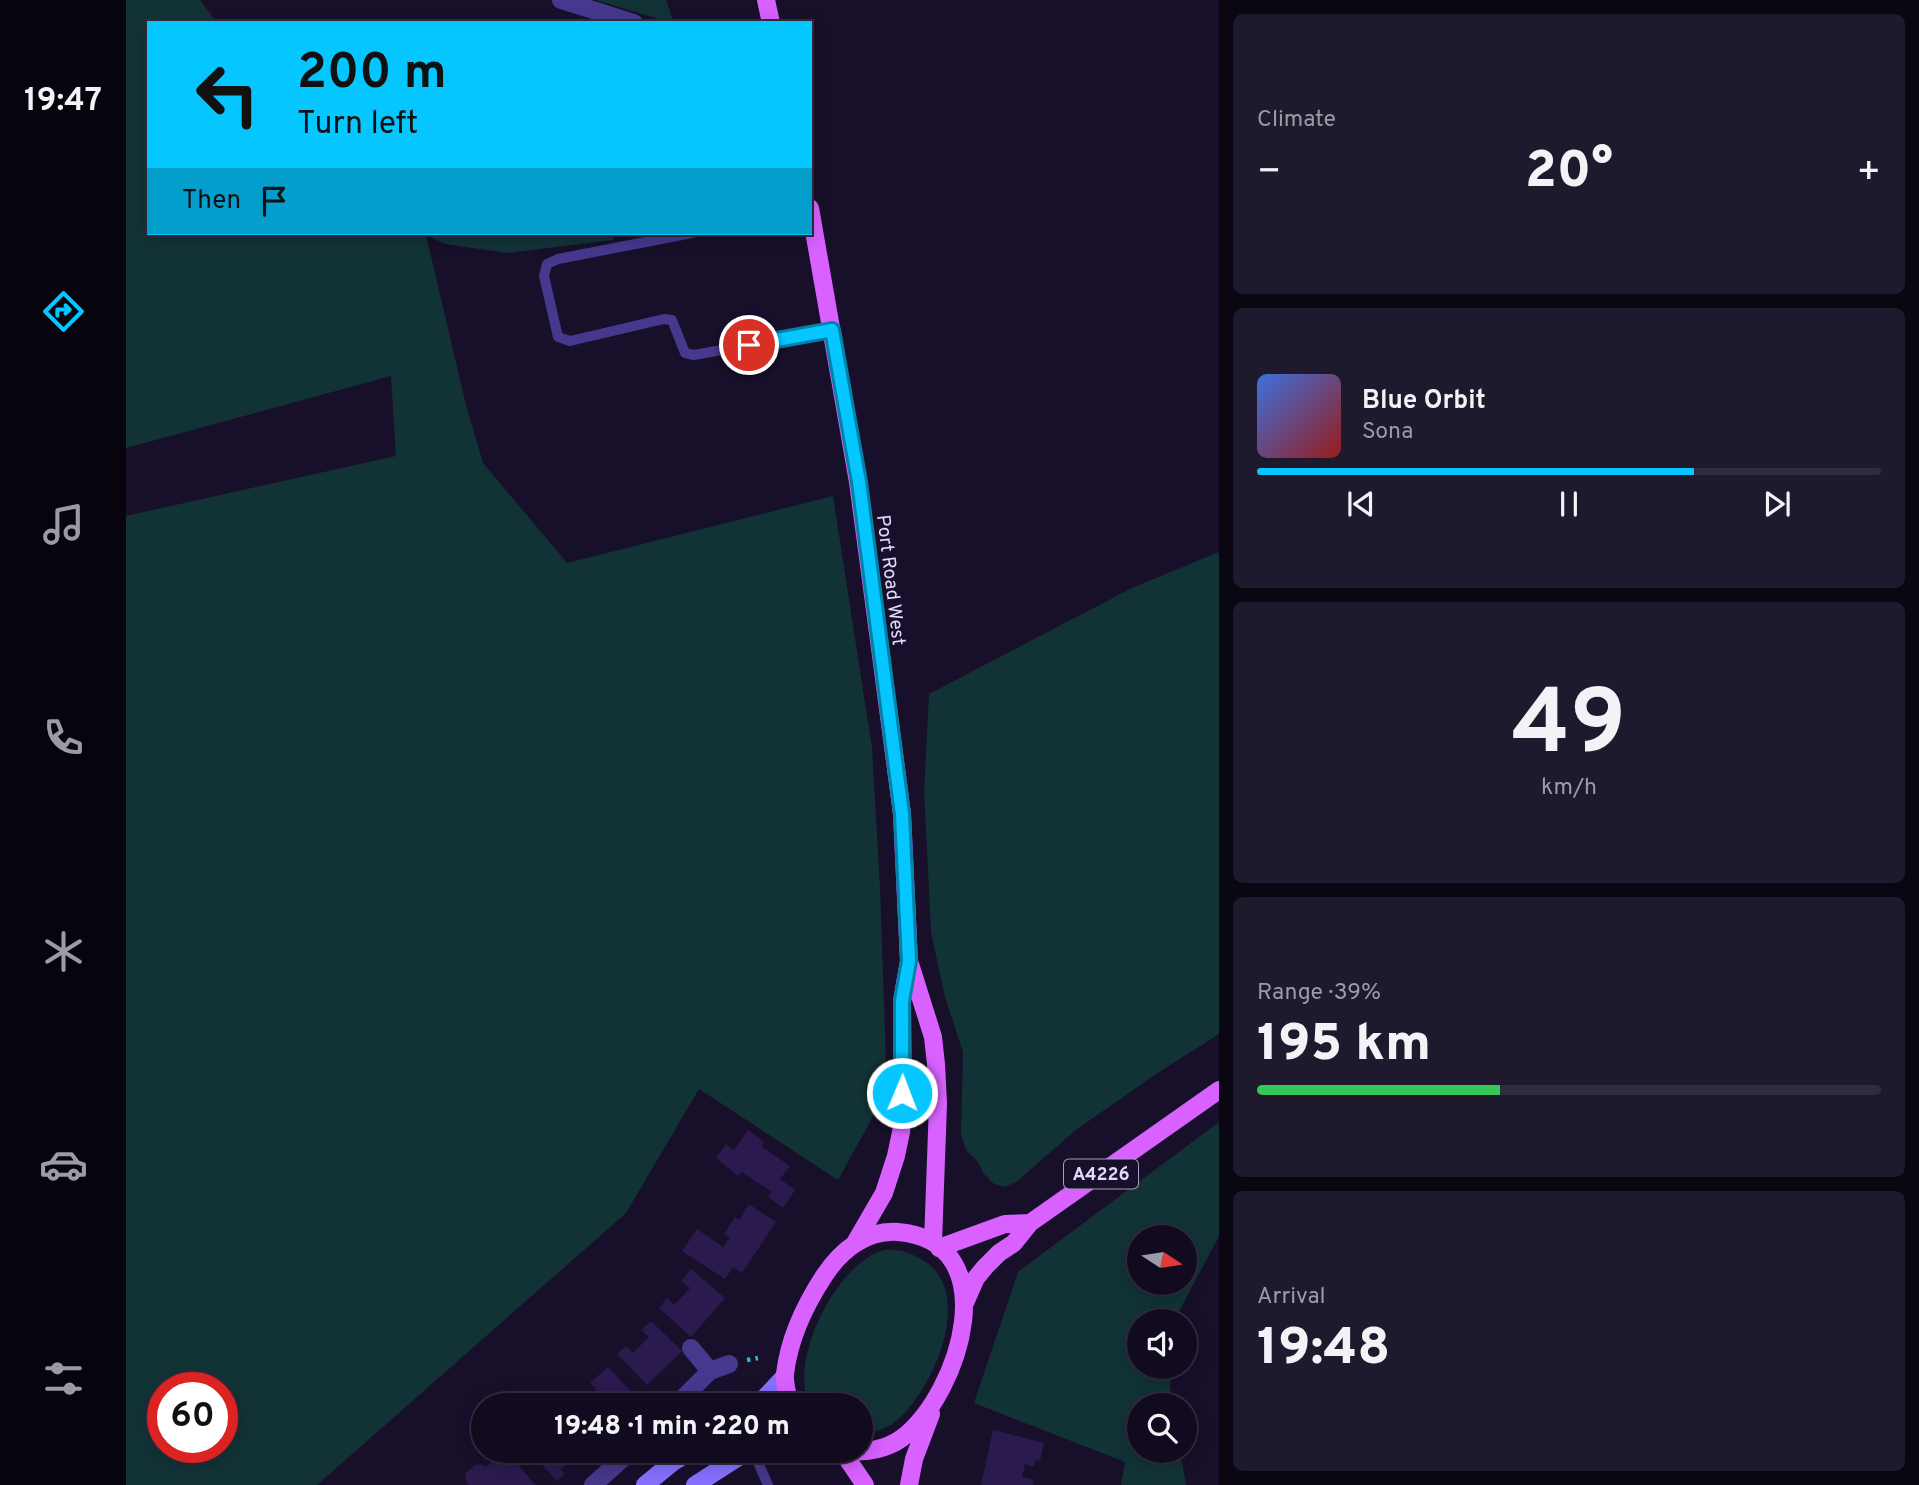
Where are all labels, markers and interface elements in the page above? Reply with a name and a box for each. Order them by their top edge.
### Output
text: 200 m [297,44,447,106]
icon: left [182,49,273,140]
text: 19:47 [24,82,102,122]
text: Turn left [297,105,418,145]
text: Climate [1257,106,1336,135]
text: 20° [1525,140,1613,206]
text: − [1257,149,1282,198]
text: + [1856,149,1881,198]
icon: arrive [255,182,293,220]
text: Then [182,185,241,218]
icon: directions [39,287,88,336]
pin [719,315,779,375]
icon: arrive [730,326,768,364]
text: Blue Orbit [1362,385,1486,418]
text: Sona [1362,418,1413,447]
icon: previous [1342,485,1380,523]
icon: pause [1550,485,1588,523]
icon: next [1758,485,1796,523]
icon: music [39,500,88,549]
street label: Port Road West [870,514,910,647]
text: 49 [1512,671,1626,786]
icon: phone [39,713,88,762]
text: km/h [1541,774,1597,803]
icon: climate [39,927,88,976]
text: Range · 39% [1257,979,1381,1008]
text: 195 km [1257,1013,1431,1079]
position arrow [865,1056,939,1130]
icon: car [39,1140,88,1189]
road number: A4226 [1064,1160,1138,1189]
north arrow [1127,1225,1197,1295]
map controls [1127,1225,1197,1463]
text: Arrival [1257,1283,1326,1312]
button: sound [1127,1309,1197,1379]
text: 19:48 [1257,1317,1390,1383]
icon: filters [39,1354,88,1403]
speed limit sign: 60 [147,1372,238,1463]
button: search [1127,1393,1197,1463]
text: 19:48 · 1 min · 220 m [554,1411,790,1444]

